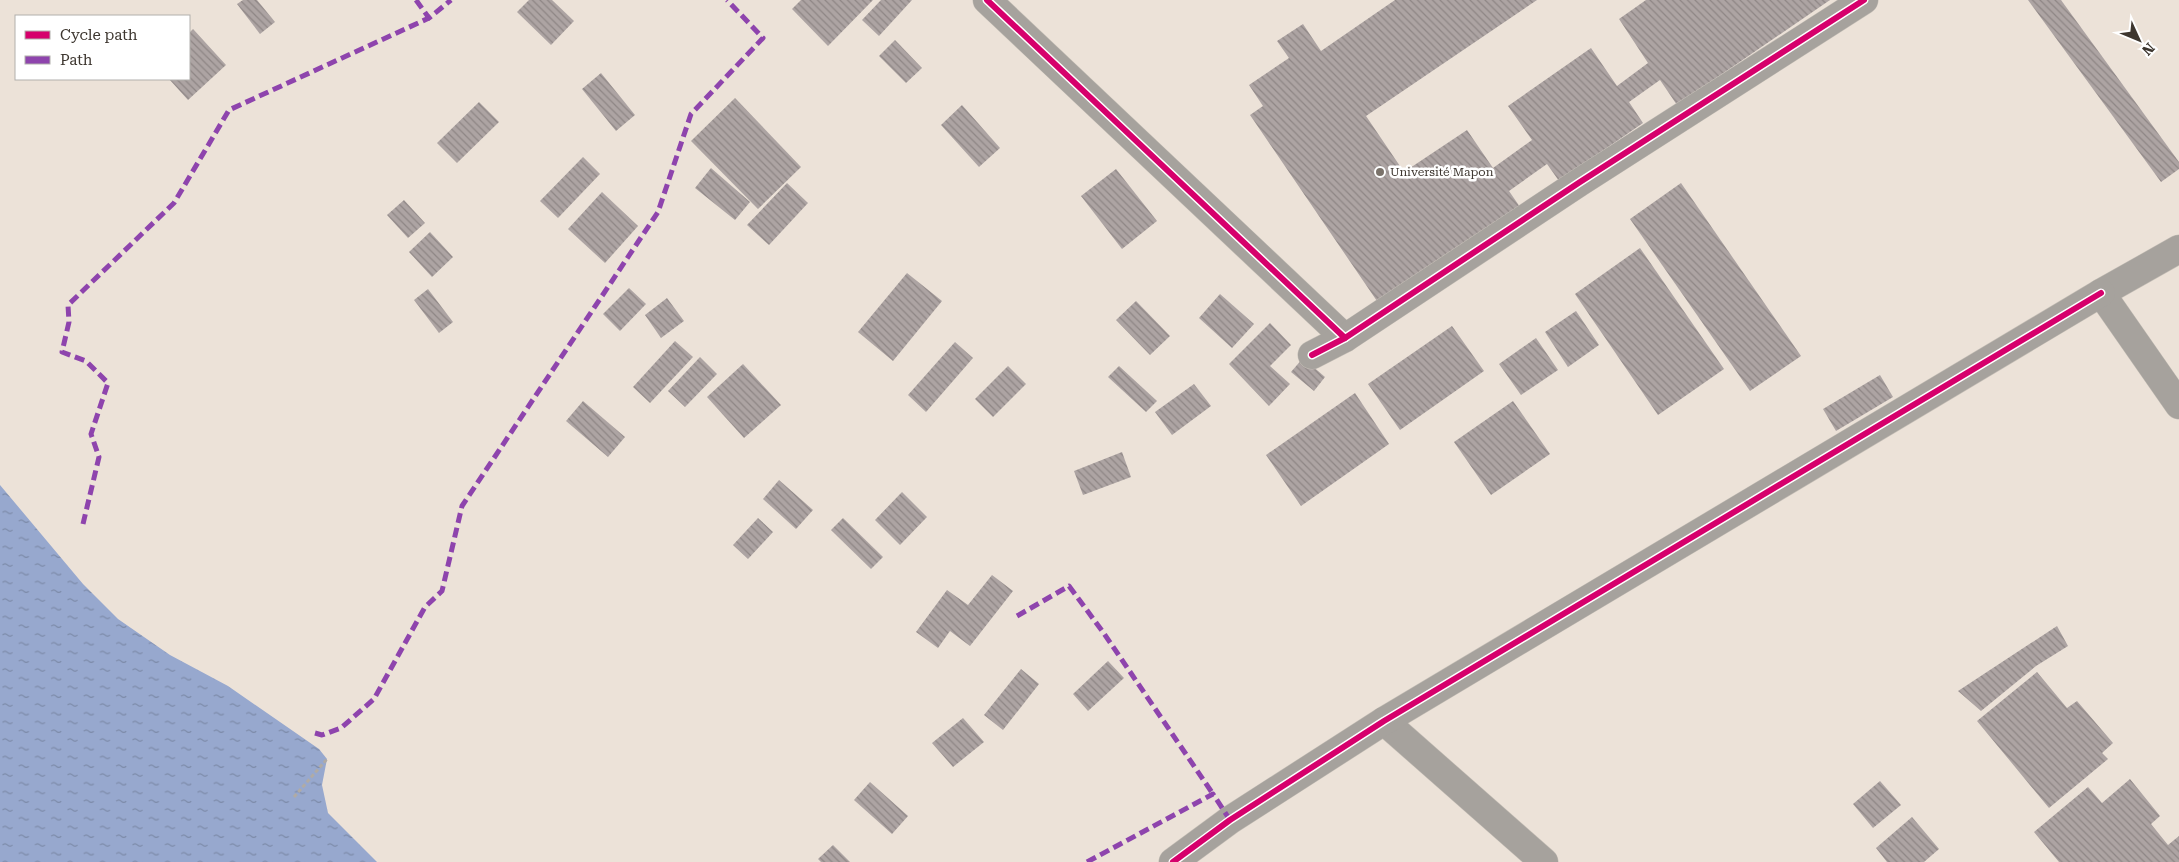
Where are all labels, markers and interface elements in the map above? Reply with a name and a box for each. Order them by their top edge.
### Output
legend [15,15,190,80]
north arrow [2114,15,2164,65]
text: Cycle path [60,26,138,44]
text: N [2139,40,2158,59]
text: Path [60,51,93,69]
place label: Université Mapon [1390,165,1494,179]
marker: Université Mapon [1374,166,1386,178]

